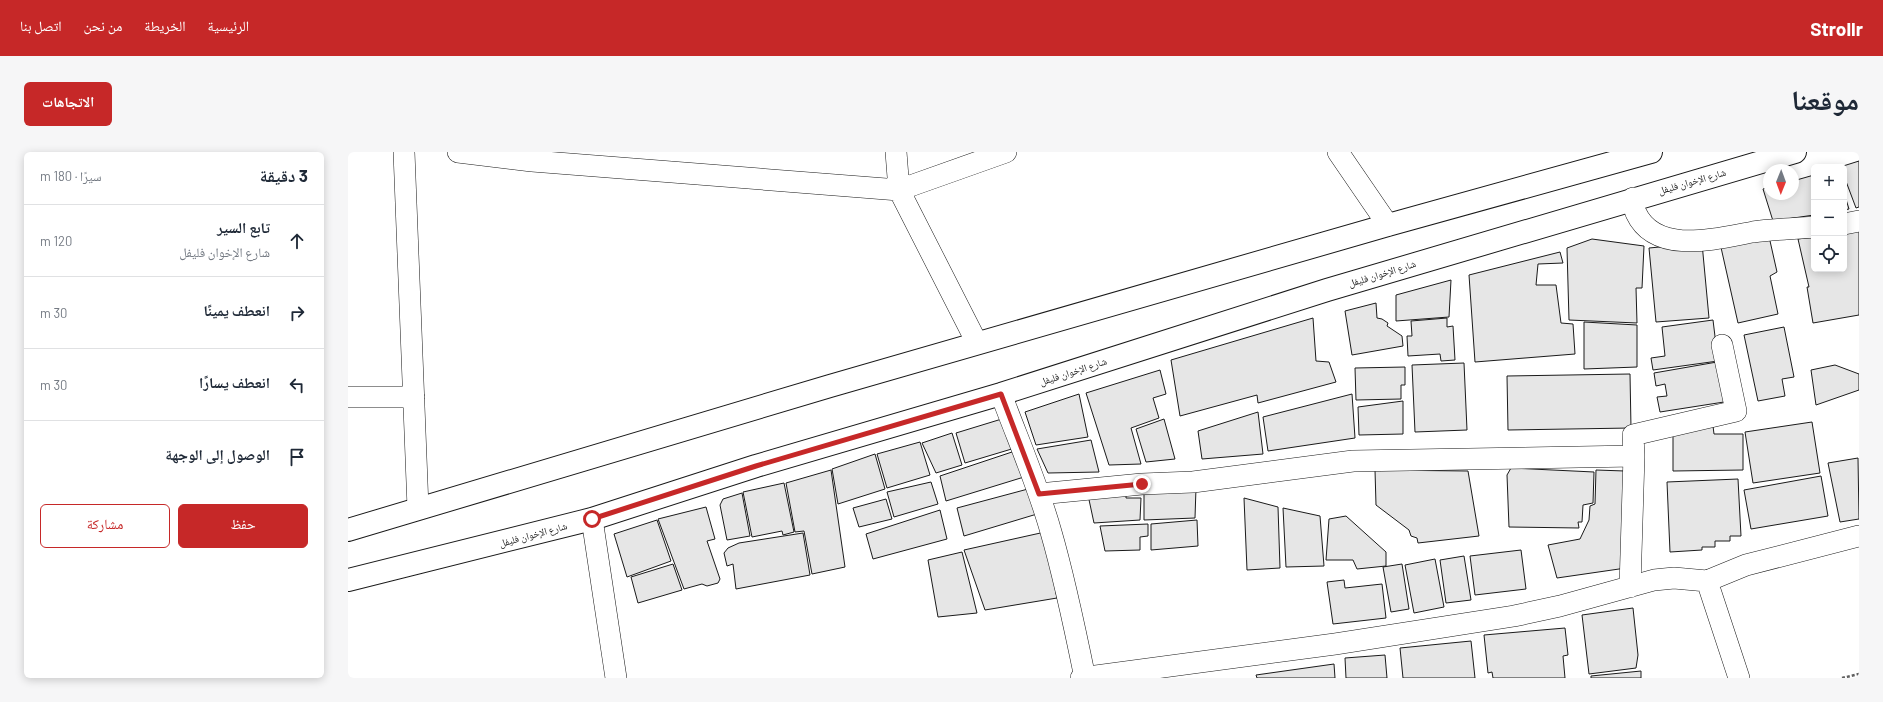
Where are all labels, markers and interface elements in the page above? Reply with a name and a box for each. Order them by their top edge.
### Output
text: اتصل بنا [20,17,62,34]
text: من نحن [84,17,122,34]
text: الخريطة [144,17,186,34]
text: الرئيسية [208,17,249,34]
text: Strollr [1810,17,1863,40]
button: الاتجاهات [24,82,112,126]
text: موقعنا [1791,82,1859,116]
north arrow [1763,164,1799,200]
map controls [1811,164,1847,272]
button: + [1811,164,1847,200]
text: 3 دقيقة [260,165,308,185]
street label: شارع الإخوان فليفل [1657,165,1728,197]
text: سيرًا · 180 m [40,168,102,184]
button: − [1811,200,1847,236]
text: تابع السير [217,218,270,236]
icon: ahead [286,230,308,252]
text: 120 m [40,233,72,249]
button: locate [1811,236,1847,272]
text: شارع الإخوان فليفل [179,244,270,260]
street label: شارع الإخوان فليفل [1347,257,1418,290]
text: انعطف يمينًا [203,301,270,319]
icon: right [286,302,308,324]
text: 30 m [40,305,67,321]
street label: شارع الإخوان فليفل [1038,354,1109,388]
text: انعطف يسارًا [199,373,270,391]
icon: left [286,374,308,396]
text: 30 m [40,377,67,393]
text: الوصول إلى الوجهة [165,445,270,463]
icon: arrive [286,446,308,468]
route end [1133,475,1151,493]
button: مشاركة [40,504,170,548]
button: حفظ [178,504,308,548]
route start [583,510,601,528]
street label: شارع الإخوان فليفل [498,519,569,550]

